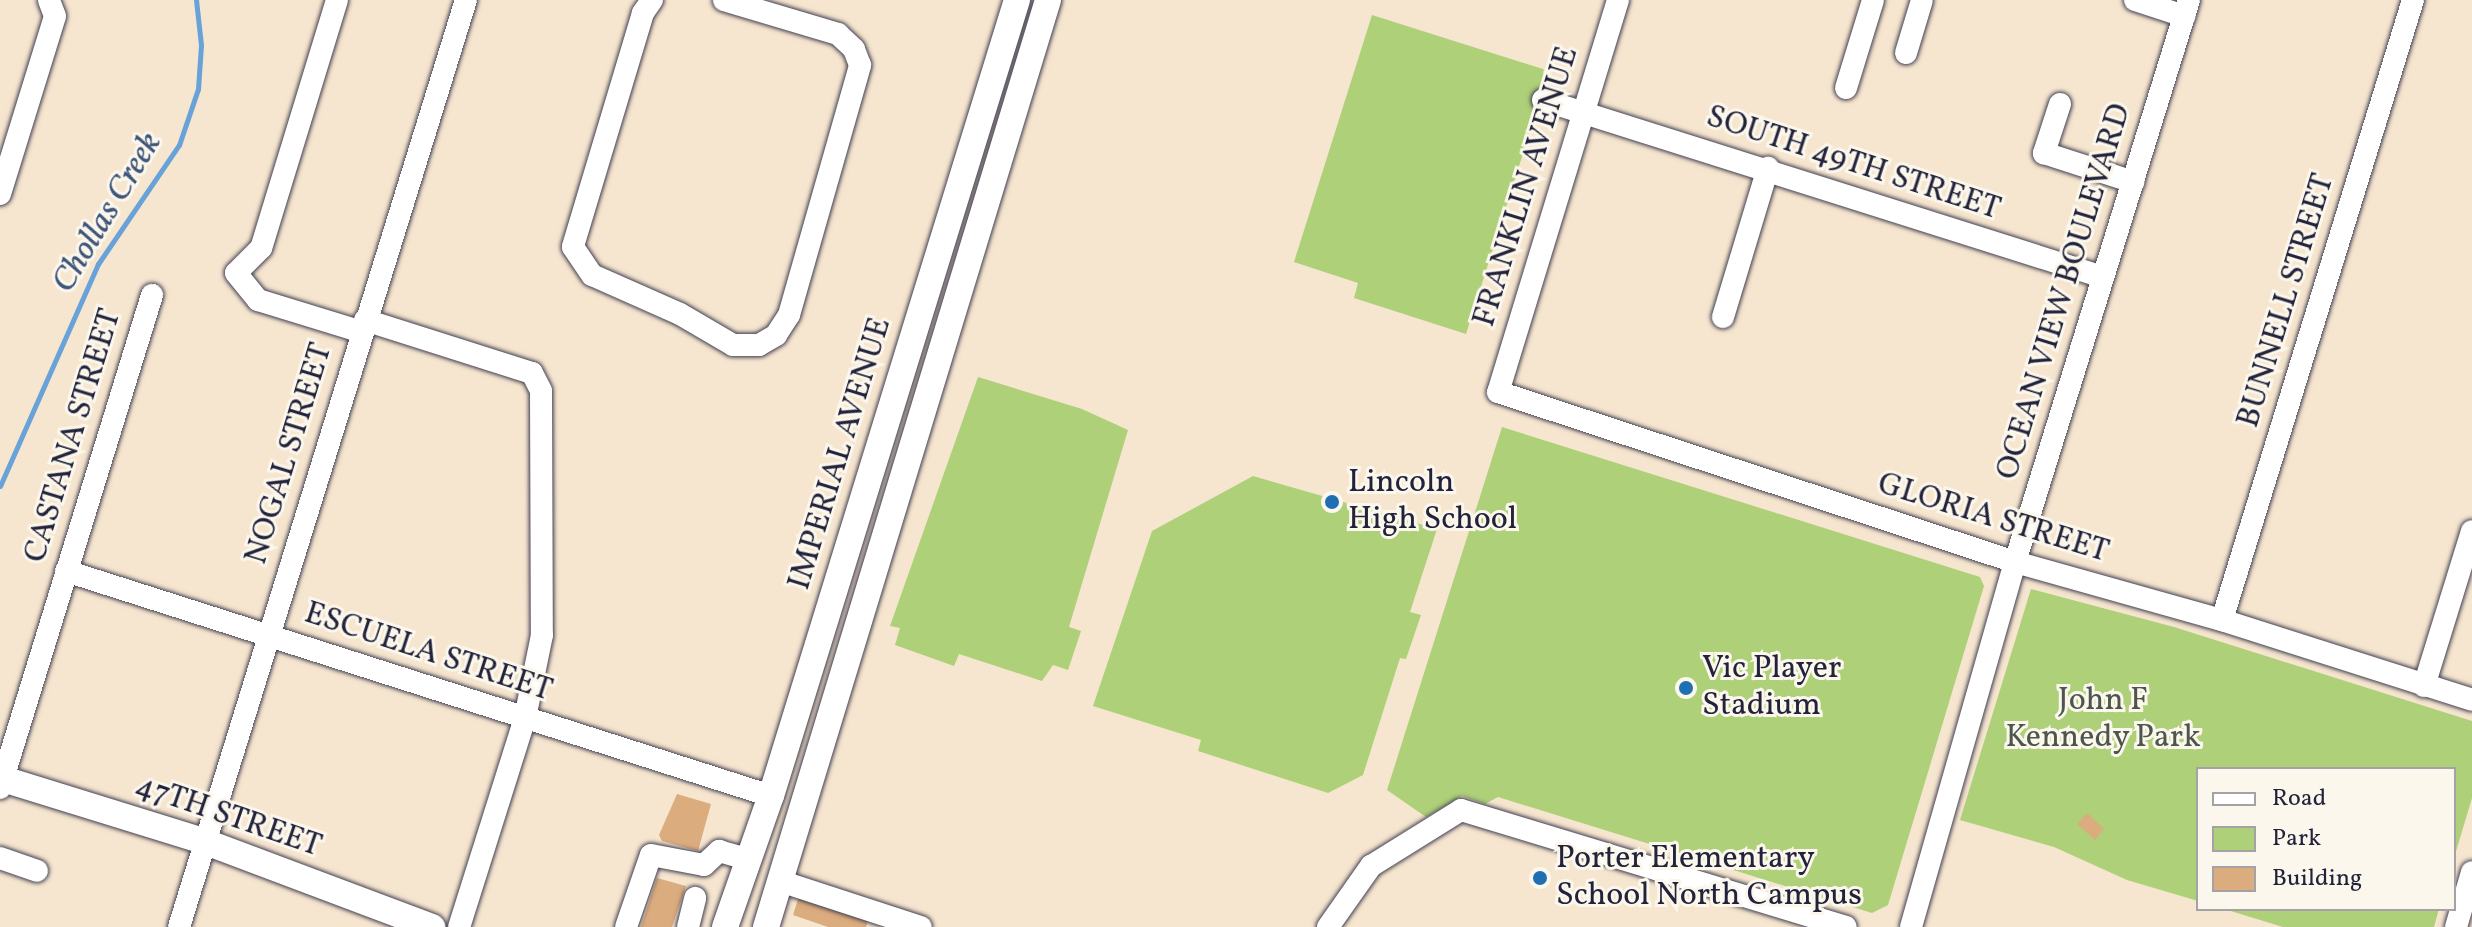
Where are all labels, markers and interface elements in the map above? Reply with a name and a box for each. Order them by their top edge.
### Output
street label: FRANKLIN AVENUE [1466,42,1588,332]
street label: SOUTH 49TH STREET [1701,98,2005,230]
street label: OCEAN VIEW BOULEVARD [1989,99,2141,485]
water label: Chollas Creek [44,126,172,300]
street label: BUNNELL STREET [2230,170,2344,432]
street label: CASTANA STREET [17,305,131,567]
street label: IMPERIAL AVENUE [781,313,901,595]
street label: NOGAL STREET [238,339,342,569]
place label: Lincoln High School [1348,465,1517,540]
street label: GLORIA STREET [1873,466,2113,572]
marker: Lincoln High School [1323,493,1341,511]
street label: ESCUELA STREET [299,595,557,711]
place label: Vic Player Stadium [1702,651,1841,726]
marker: Vic Player Stadium [1677,679,1695,697]
park label: John F Kennedy Park [2005,683,2201,758]
street label: 47TH STREET [130,767,326,867]
legend [2196,767,2456,911]
text: Road [2272,782,2326,816]
text: Park [2272,822,2321,856]
place label: Porter Elementary School North Campus [1556,841,1862,916]
text: Building [2272,862,2362,896]
marker: Porter Elementary School North Campus [1531,869,1549,887]

